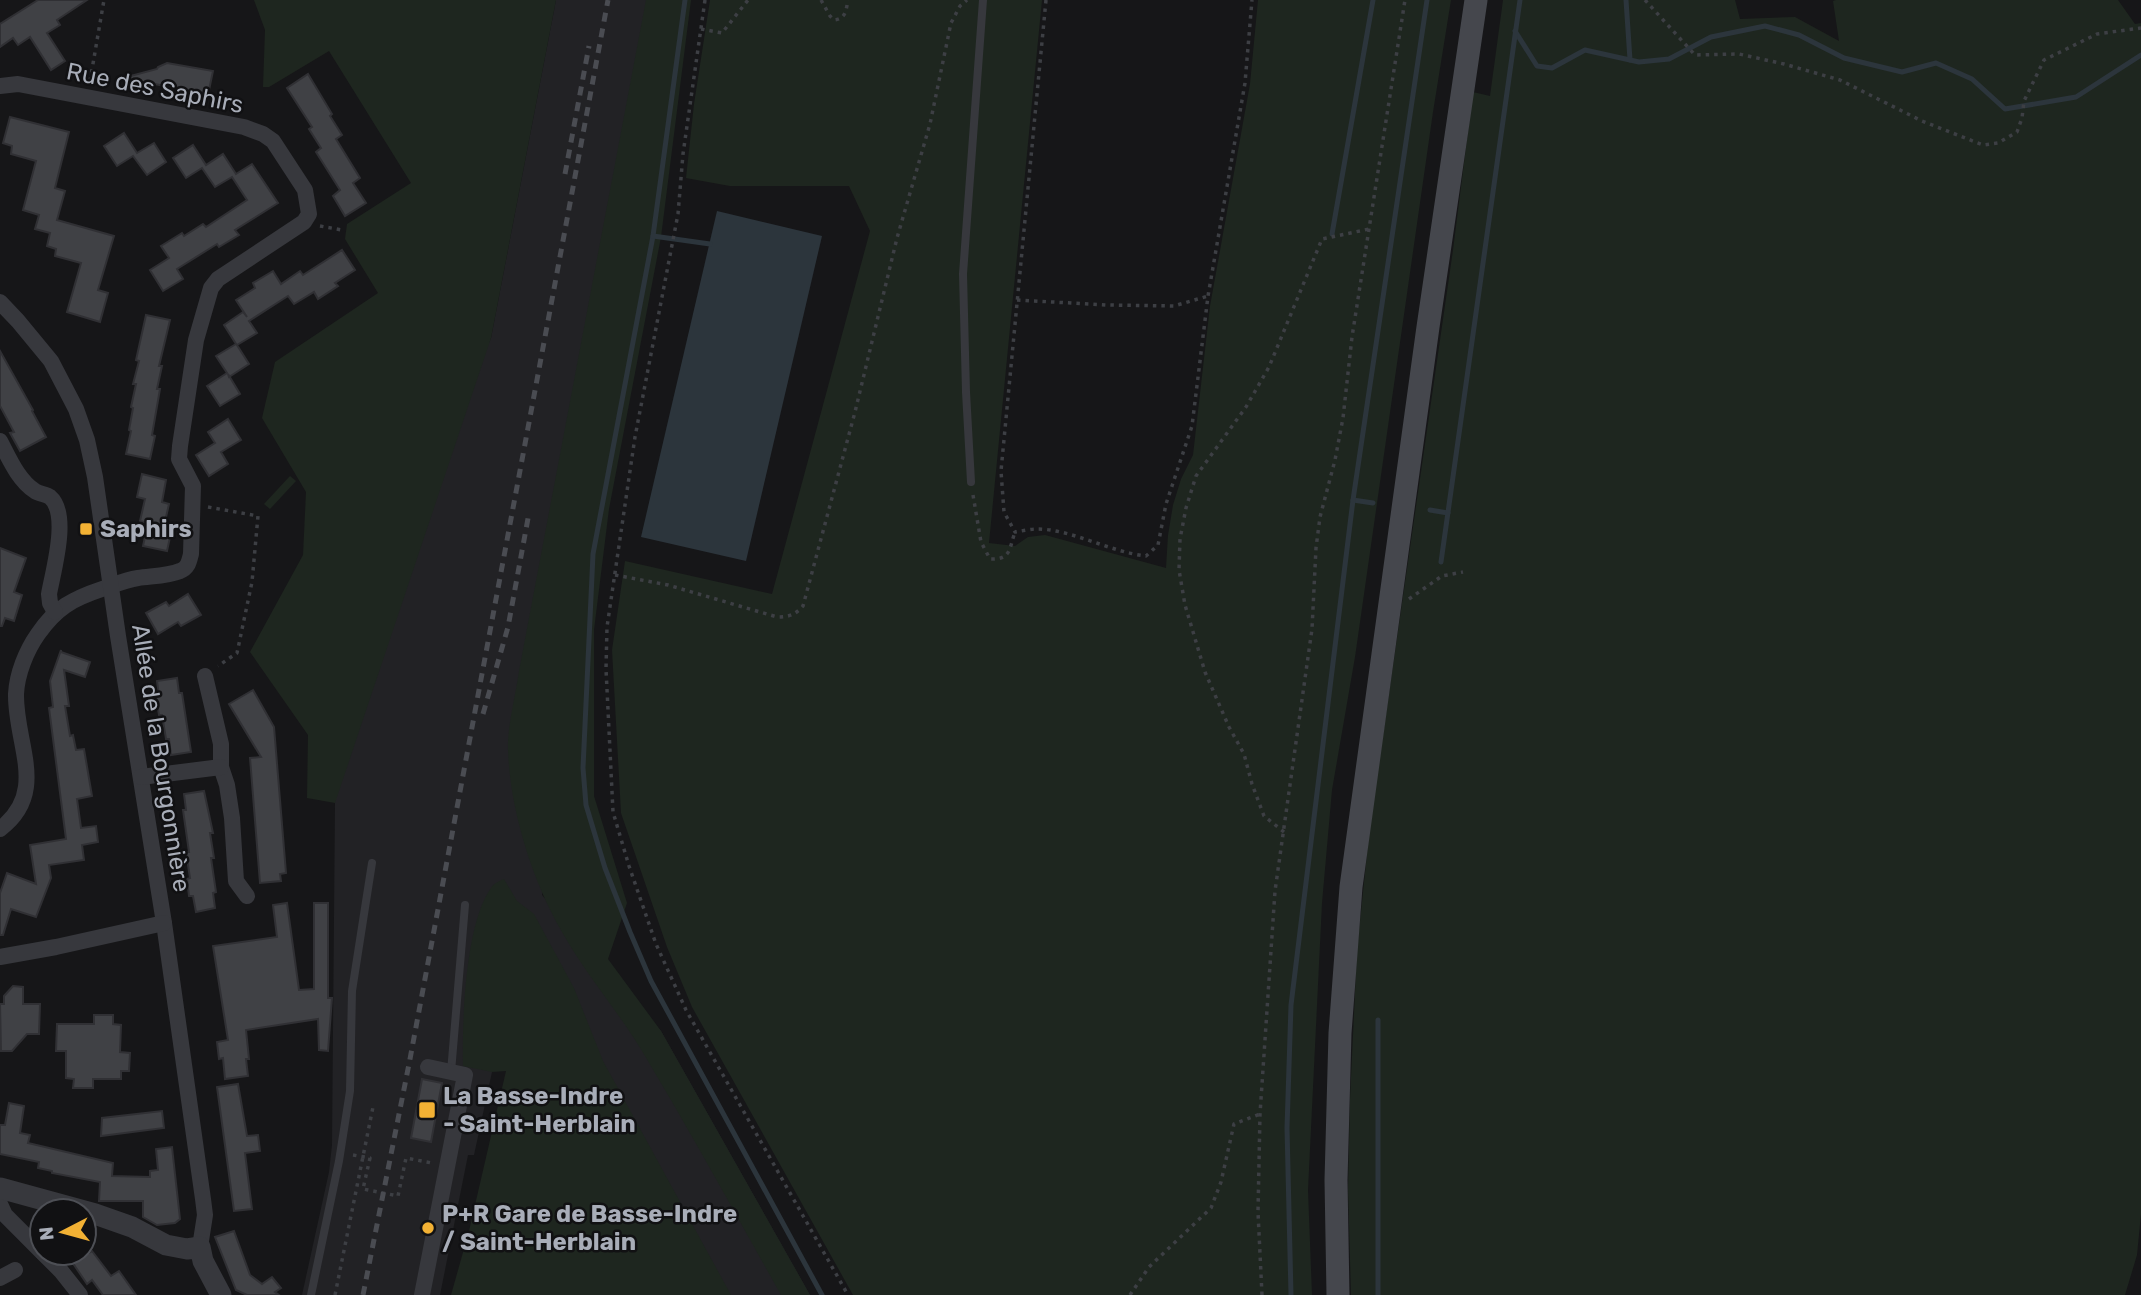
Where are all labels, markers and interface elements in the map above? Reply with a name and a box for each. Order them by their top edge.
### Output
street label: Rue des Saphirs [64,57,246,119]
place label: Saphirs [100,515,192,543]
marker: Saphirs [78,521,94,537]
street label: Allée de la Bourgonnière [126,622,196,894]
place label: La Basse-Indre - Saint-Herblain [443,1082,636,1138]
marker: La Basse-Indre - Saint-Herblain [417,1100,437,1120]
north arrow [28,1197,98,1267]
place label: P+R Gare de Basse-Indre / Saint-Herblain [442,1200,737,1256]
marker: P+R Gare de Basse-Indre / Saint-Herblain [420,1220,436,1236]
text: N [34,1226,59,1242]

